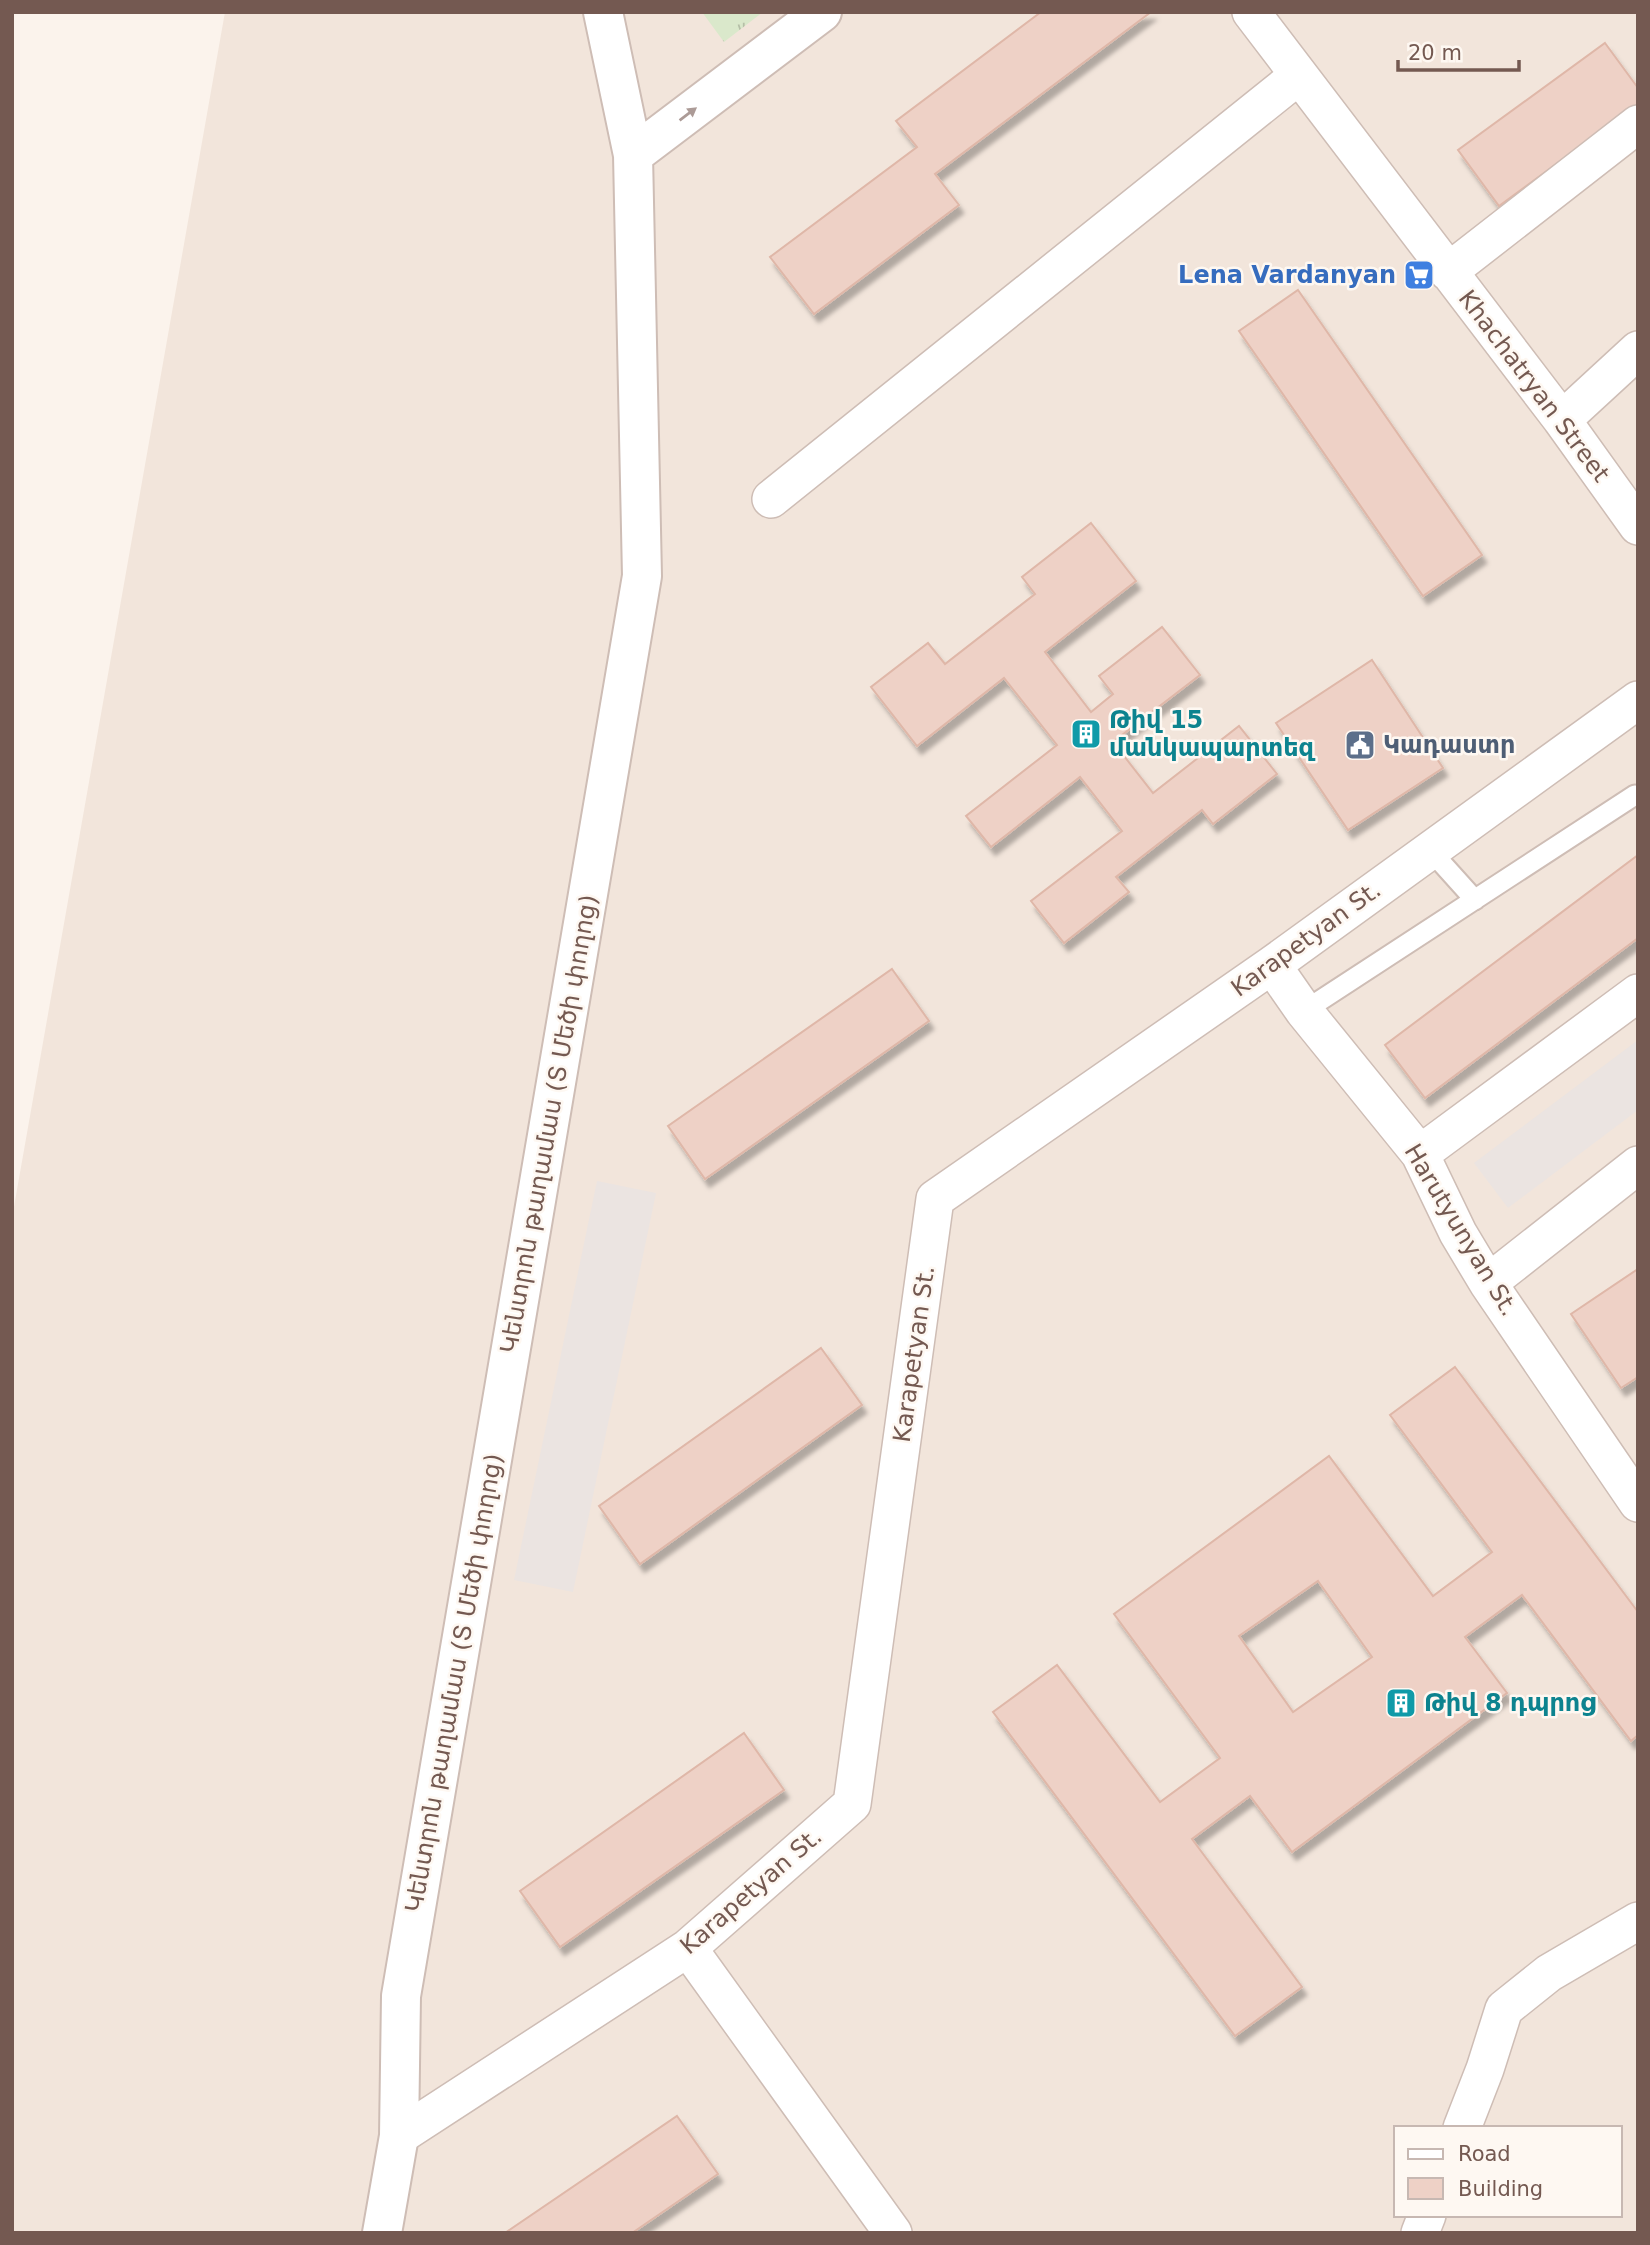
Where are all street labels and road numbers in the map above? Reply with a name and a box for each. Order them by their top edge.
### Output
street label: Khachatryan Street [1453,285,1615,487]
street label: Karapetyan St. [1226,875,1386,1003]
street label: Կենտրոն թաղամաս (Տ Մեծի փողոց) [495,892,603,1356]
street label: Harutyunyan St. [1399,1139,1523,1321]
street label: Karapetyan St. [888,1264,940,1444]
street label: Կենտրոն թաղամաս (Տ Մեծի փողոց) [400,1451,508,1915]
street label: Karapetyan St. [675,1822,827,1960]

